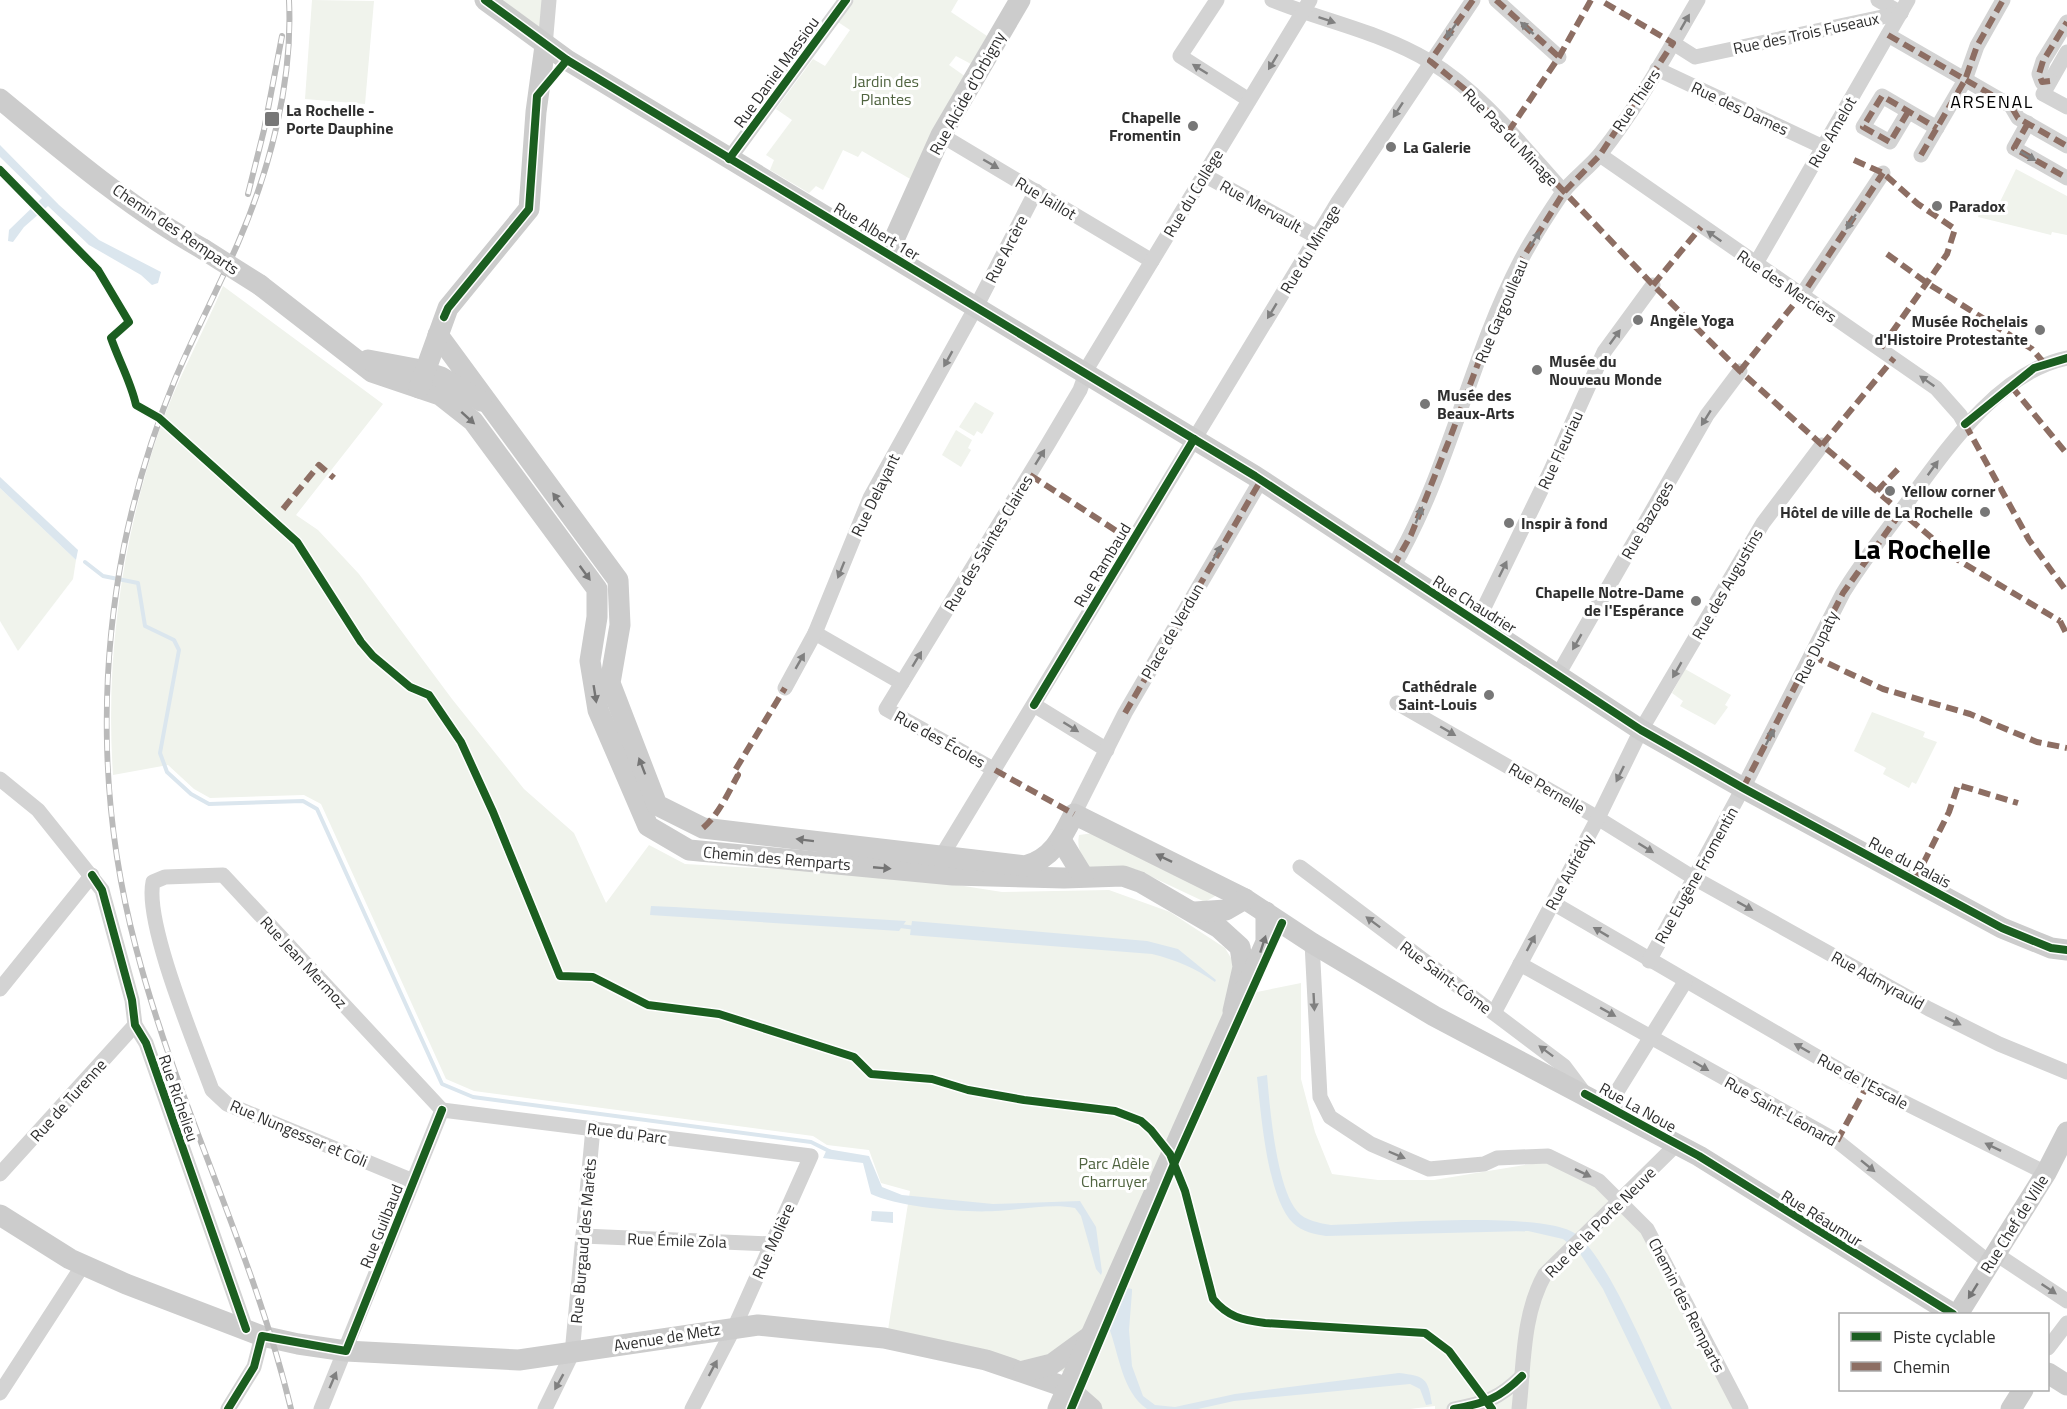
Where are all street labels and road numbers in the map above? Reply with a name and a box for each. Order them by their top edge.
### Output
street label: Rue des Trois Fuseaux [1731,6,1881,60]
street label: Rue Daniel Massiou [727,11,825,133]
street label: Rue Alcide d'Orbigny [923,27,1011,159]
street label: Rue Thiers [1606,64,1666,136]
street label: Rue des Dames [1688,75,1792,141]
street label: Rue Pas du Minage [1458,82,1564,192]
street label: Rue Amelot [1802,92,1862,172]
street label: Rue du Collège [1157,144,1229,242]
street label: Rue Jaillot [1011,170,1081,226]
street label: Rue Mervault [1216,174,1307,239]
street label: Chemin des Remparts [108,178,244,280]
street label: Rue Albert 1er [829,196,925,266]
street label: Rue du Minage [1274,200,1346,298]
street label: Rue Arcère [979,211,1033,287]
street label: Rue des Merciers [1732,244,1842,328]
street label: Rue Gargoulleau [1468,256,1534,366]
street label: Rue Fleuriau [1531,407,1589,493]
street label: Rue Delayant [845,449,906,541]
street label: Rue des Saintes Claires [938,470,1038,616]
street label: Rue Bazoges [1615,476,1679,564]
street label: Rue Rambaud [1067,518,1137,612]
street label: Rue des Augustins [1685,524,1769,644]
street label: Rue Chaudrier [1428,569,1522,640]
street label: Place de Verdun [1135,578,1209,684]
street label: Rue Dupaty [1788,606,1844,688]
street label: Rue des Écoles [890,704,990,774]
street label: Rue Pernelle [1504,756,1590,820]
street label: Rue Eugène Fromentin [1648,802,1744,948]
street label: Rue Aufrédy [1539,830,1599,914]
street label: Rue du Palais [1864,830,1956,894]
street label: Chemin des Remparts [702,840,852,876]
street label: Rue Jean Mermoz [255,910,353,1014]
street label: Rue Saint-Côme [1395,935,1497,1019]
street label: Rue Admyrauld [1827,945,1929,1015]
street label: Rue de l'Escale [1813,1047,1913,1115]
street label: Rue Richelieu [153,1051,205,1145]
street label: Rue de Turenne [24,1053,112,1147]
street label: Rue Saint-Léonard [1720,1070,1842,1152]
street label: Rue La Noue [1595,1076,1681,1138]
street label: Rue Nungesser et Coli [226,1093,372,1173]
street label: Rue du Parc [586,1116,668,1150]
street label: Rue Burgaud des Marêts [564,1157,602,1325]
street label: Rue de la Porte Neuve [1539,1161,1661,1283]
street label: Rue Chef de Ville [1974,1170,2054,1278]
street label: Rue Guilbaud [353,1180,409,1272]
street label: Rue Réaumur [1777,1184,1868,1253]
street label: Rue Molière [746,1199,800,1283]
street label: Rue Émile Zola [627,1226,727,1254]
street label: Chemin des Remparts [1643,1234,1731,1376]
street label: Avenue de Metz [612,1317,722,1357]

